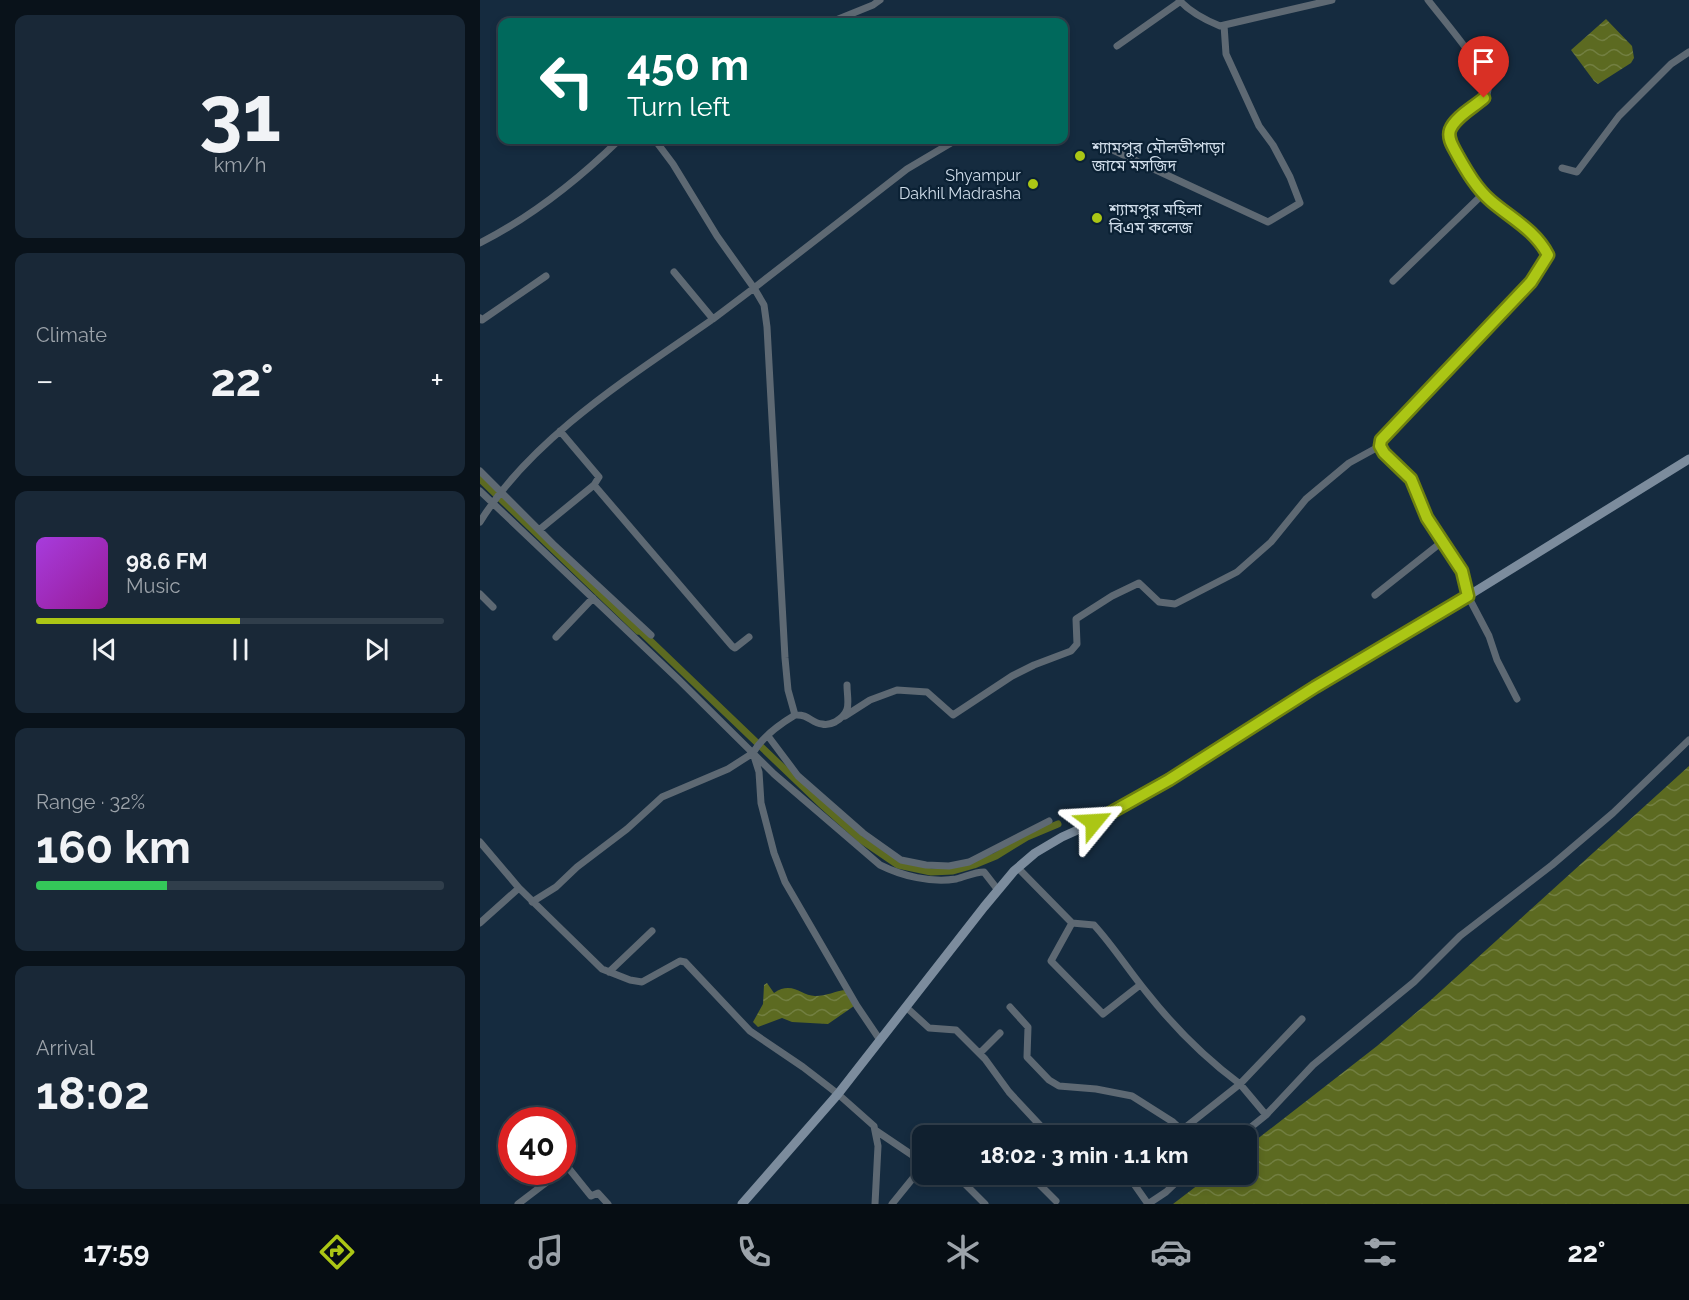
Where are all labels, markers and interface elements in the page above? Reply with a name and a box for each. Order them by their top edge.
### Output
pin [1458,36,1509,98]
text: 450 m [627,41,749,90]
icon: left [528,42,606,120]
icon: arrive [1467,45,1500,78]
text: 31 [199,68,281,159]
text: Turn left [627,91,730,122]
place label: শ্যামপুর মৌলভীপাড়া জামে মসজিদ [1091,138,1225,175]
marker: শ্যামপুর মৌলভীপাড়া জামে মসজিদ [1073,149,1087,163]
text: km/h [214,153,266,177]
place label: Shyampur Dakhil Madrasha [899,166,1021,203]
marker: Shyampur Dakhil Madrasha [1026,177,1040,191]
place label: শ্যামপুর মহিলা বিএম কলেজ [1108,200,1203,237]
marker: শ্যামপুর মহিলা বিএম কলেজ [1090,211,1104,225]
text: Climate [36,323,107,347]
text: 22° [210,354,274,407]
text: − [36,361,54,400]
text: + [430,361,444,400]
text: 98.6 FM [126,548,208,574]
text: Music [126,574,180,598]
icon: previous [88,633,121,666]
icon: pause [224,633,257,666]
icon: next [360,633,393,666]
text: Range · 32% [36,790,145,814]
position arrow [1062,790,1126,854]
text: 160 km [36,821,191,874]
text: Arrival [36,1036,95,1060]
text: 18:02 [36,1067,150,1120]
speed limit sign: 40 [498,1107,576,1185]
text: 18:02 · 3 min · 1.1 km [980,1142,1189,1168]
icon: directions [316,1231,358,1273]
icon: music [525,1231,567,1273]
icon: phone [733,1231,775,1273]
icon: climate [942,1231,984,1273]
icon: car [1150,1231,1192,1273]
icon: filters [1359,1231,1401,1273]
text: 17:59 [83,1237,149,1268]
text: 22° [1568,1237,1606,1268]

